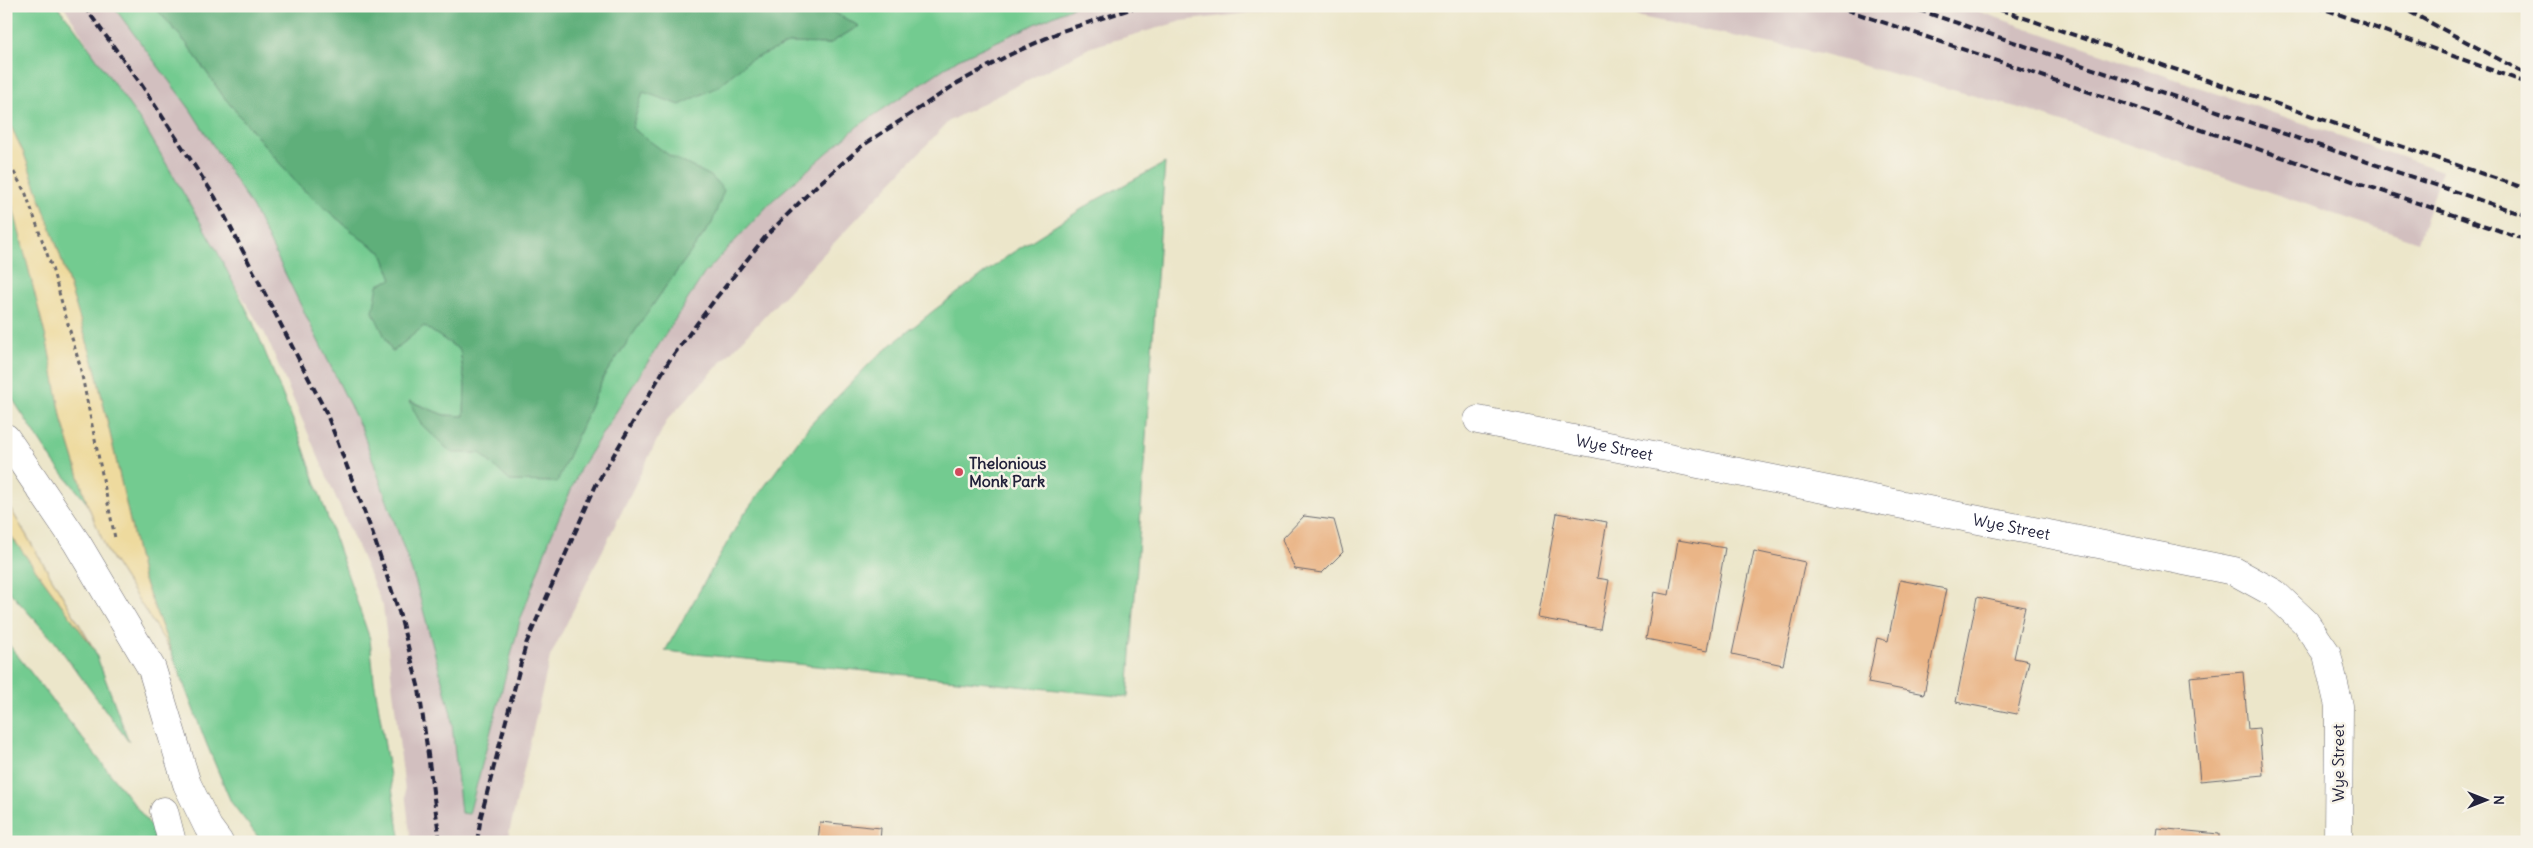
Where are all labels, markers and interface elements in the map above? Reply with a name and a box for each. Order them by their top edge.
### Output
street label: Wye Street [1574,430,1655,465]
place label: Thelonious Monk Park [969,453,1046,491]
marker: Thelonious Monk Park [953,466,965,478]
street label: Wye Street [1971,509,2052,544]
street label: Wye Street [2328,723,2348,802]
north arrow [2460,776,2510,826]
text: N [2490,795,2508,805]

